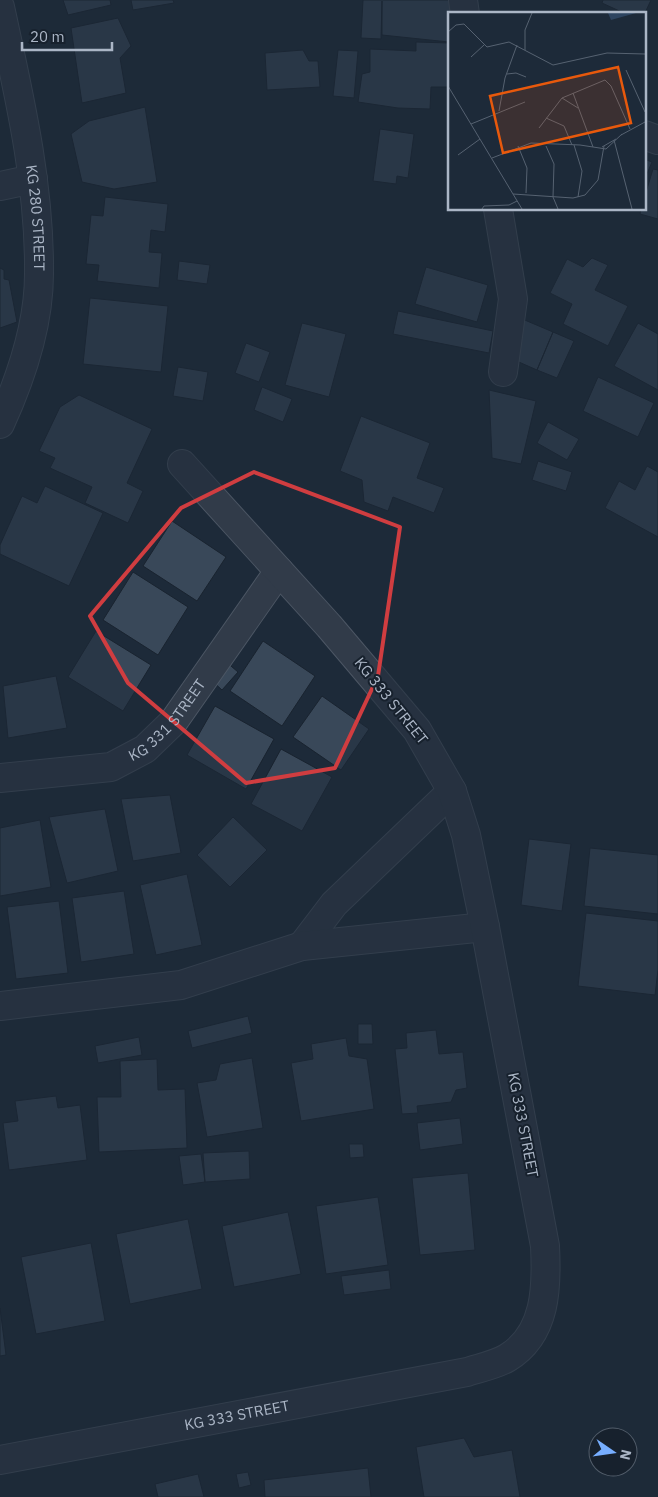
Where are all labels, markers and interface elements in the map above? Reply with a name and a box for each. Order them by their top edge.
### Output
inset map [448,12,646,210]
scale bar [22,20,112,52]
text: 20 m [30,27,65,46]
street label: KG 280 STREET [22,163,49,271]
street label: KG 333 STREET [351,653,433,748]
street label: KG 331 STREET [125,675,210,765]
street label: KG 333 STREET [504,1071,543,1179]
street label: KG 333 STREET [183,1396,291,1434]
north arrow [588,1427,638,1477]
text: N [616,1448,636,1462]

